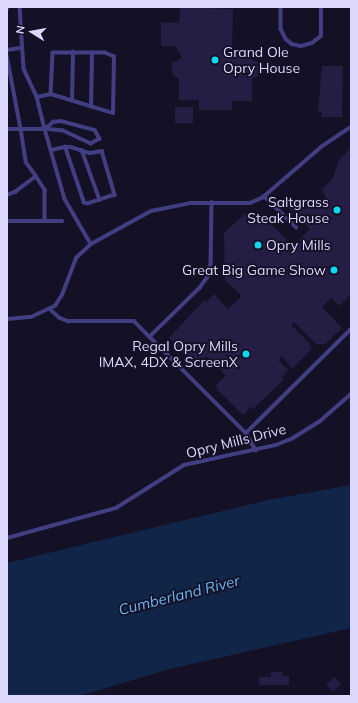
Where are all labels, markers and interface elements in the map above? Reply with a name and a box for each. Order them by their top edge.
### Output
north arrow [12,12,52,52]
text: N [13,24,28,35]
place label: Grand Ole Opry House [223,44,300,76]
marker: Grand Ole Opry House [210,55,220,65]
place label: Saltgrass Steak House [247,194,329,226]
marker: Saltgrass Steak House [332,205,342,215]
place label: Opry Mills [266,237,331,253]
marker: Opry Mills [253,240,263,250]
place label: Great Big Game Show [182,262,326,278]
marker: Great Big Game Show [329,265,339,275]
place label: Regal Opry Mills IMAX, 4DX & ScreenX [99,338,238,370]
marker: Regal Opry Mills IMAX, 4DX & ScreenX [241,349,251,359]
street label: Opry Mills Drive [184,420,288,462]
water label: Cumberland River [117,571,241,619]

